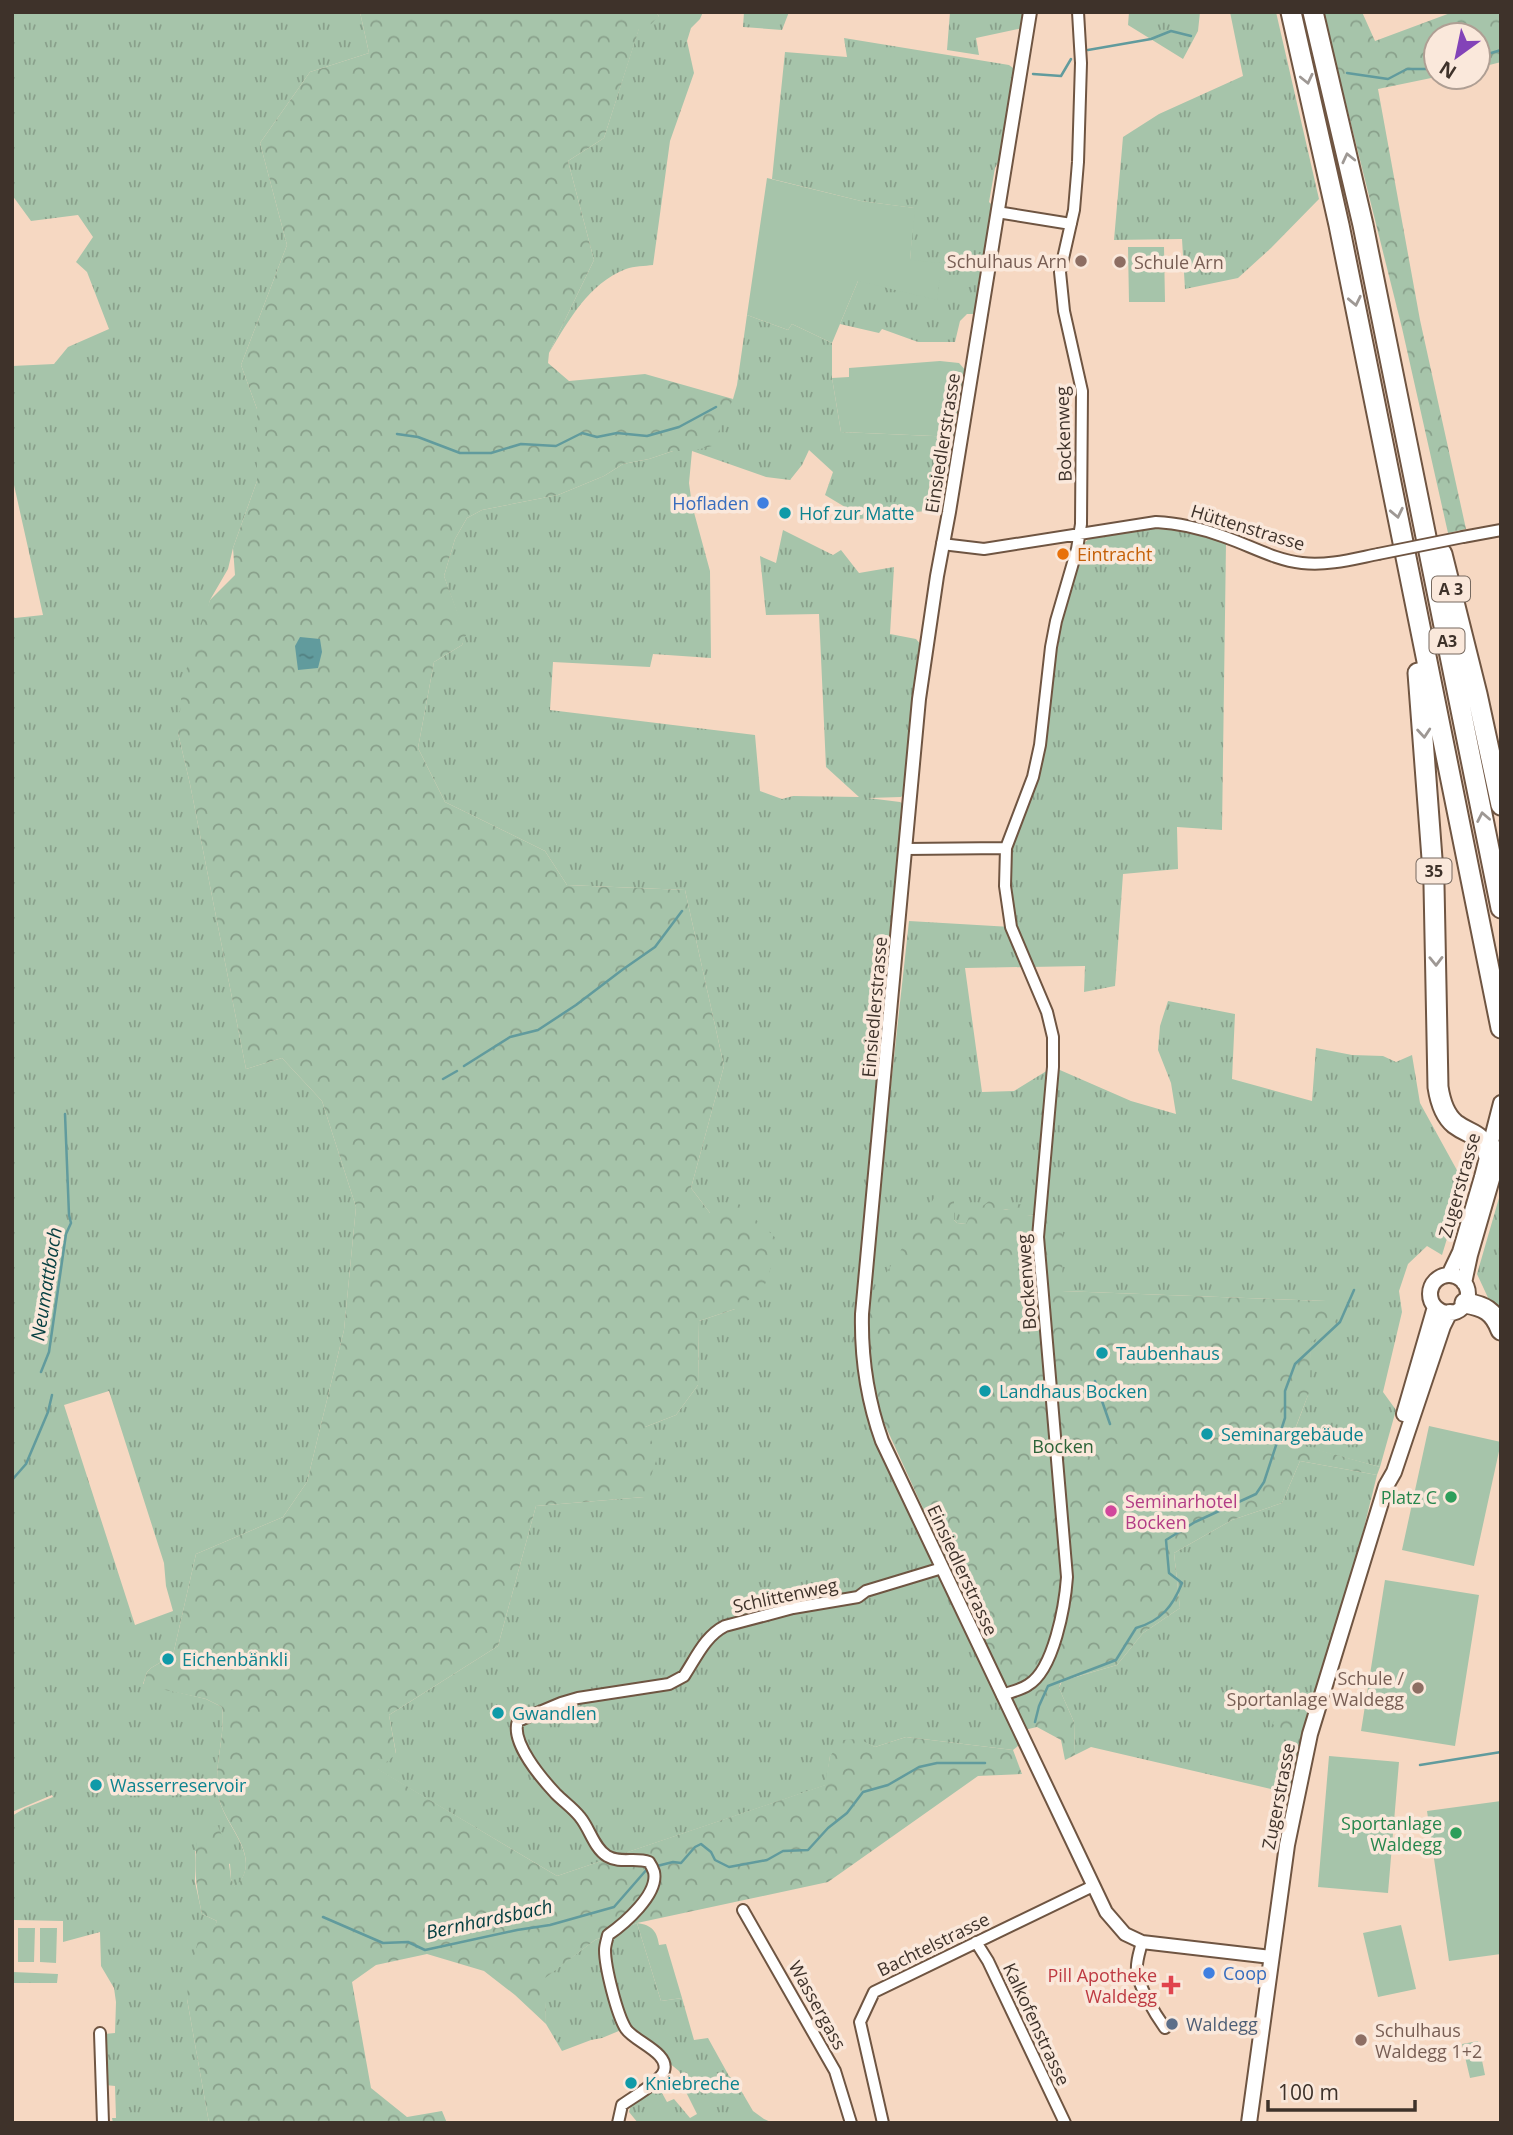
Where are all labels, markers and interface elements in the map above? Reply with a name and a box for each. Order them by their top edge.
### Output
north arrow [1422,21,1492,91]
text: N [1434,55,1461,85]
one-way arrow [1299,73,1314,85]
one-way arrow [1342,152,1356,164]
place label: Schulhaus Arn [947,249,1067,273]
place label: Schule Arn [1134,250,1224,274]
marker: Schulhaus Arn [1073,253,1089,269]
marker: Schule Arn [1112,254,1128,270]
one-way arrow [1346,295,1361,307]
street label: Einsiedlerstrasse [919,371,965,515]
street label: Bockenweg [1049,386,1077,482]
place label: Hofladen [672,491,749,515]
marker: Hofladen [755,495,771,511]
street label: Hüttenstrasse [1188,498,1308,556]
place label: Hof zur Matte [799,501,914,525]
marker: Hof zur Matte [777,505,793,521]
one-way arrow [1389,507,1404,519]
place label: Eintracht [1077,542,1152,566]
marker: Eintracht [1055,546,1071,562]
road number: A 3 [1432,576,1470,602]
road number: A3 [1430,628,1464,654]
one-way arrow [1416,728,1431,739]
one-way arrow [1476,811,1491,823]
road number: 35 [1416,858,1452,884]
street label: Einsiedlerstrasse [856,935,892,1079]
one-way arrow [1428,956,1444,966]
street label: Zugerstrasse [1433,1130,1485,1240]
water label: Neumattbach [24,1225,68,1343]
street label: Bockenweg [1011,1233,1041,1330]
place label: Taubenhaus [1116,1341,1220,1365]
marker: Taubenhaus [1094,1345,1110,1361]
place label: Landhaus Bocken [999,1379,1147,1403]
marker: Landhaus Bocken [977,1383,993,1399]
place label: Seminargebäude [1221,1422,1364,1446]
marker: Seminargebäude [1199,1426,1215,1442]
park label: Bocken [1032,1434,1094,1458]
place label: Platz C [1381,1485,1437,1509]
place label: Seminarhotel Bocken [1125,1489,1238,1534]
marker: Platz C [1443,1489,1459,1505]
street label: Einsiedlerstrasse [922,1501,1004,1639]
marker: Seminarhotel Bocken [1103,1503,1119,1519]
street label: Schlittenweg [730,1572,840,1618]
place label: Eichenbänkli [182,1647,288,1671]
marker: Eichenbänkli [160,1651,176,1667]
place label: Schule / Sportanlage Waldegg [1227,1666,1404,1711]
marker: Schule / Sportanlage Waldegg [1410,1680,1426,1696]
place label: Gwandlen [512,1701,597,1725]
marker: Gwandlen [490,1705,506,1721]
street label: Zugerstrasse [1256,1741,1300,1851]
place label: Wasserreservoir [110,1773,247,1797]
marker: Wasserreservoir [88,1777,104,1793]
place label: Sportanlage Waldegg [1341,1811,1442,1856]
marker: Sportanlage Waldegg [1448,1825,1464,1841]
water label: Bernhardsbach [423,1893,555,1945]
street label: Bachtelstrasse [873,1906,993,1982]
street label: Wassergass [784,1956,852,2054]
street label: Kalkofenstrasse [998,1959,1076,2089]
place label: Coop [1223,1961,1267,1985]
place label: Pill Apotheke Waldegg [1048,1963,1157,2008]
marker: Coop [1201,1965,1217,1981]
marker: Pill Apotheke Waldegg [1163,1977,1179,1993]
place label: Waldegg [1186,2012,1258,2036]
marker: Waldegg [1164,2016,1180,2032]
place label: Schulhaus Waldegg 1+2 [1375,2018,1482,2063]
marker: Schulhaus Waldegg 1+2 [1353,2032,1369,2048]
scale bar [1268,2068,1415,2112]
place label: Kniebreche [645,2071,740,2095]
marker: Kniebreche [623,2075,639,2091]
text: 100 m [1278,2078,1339,2106]

